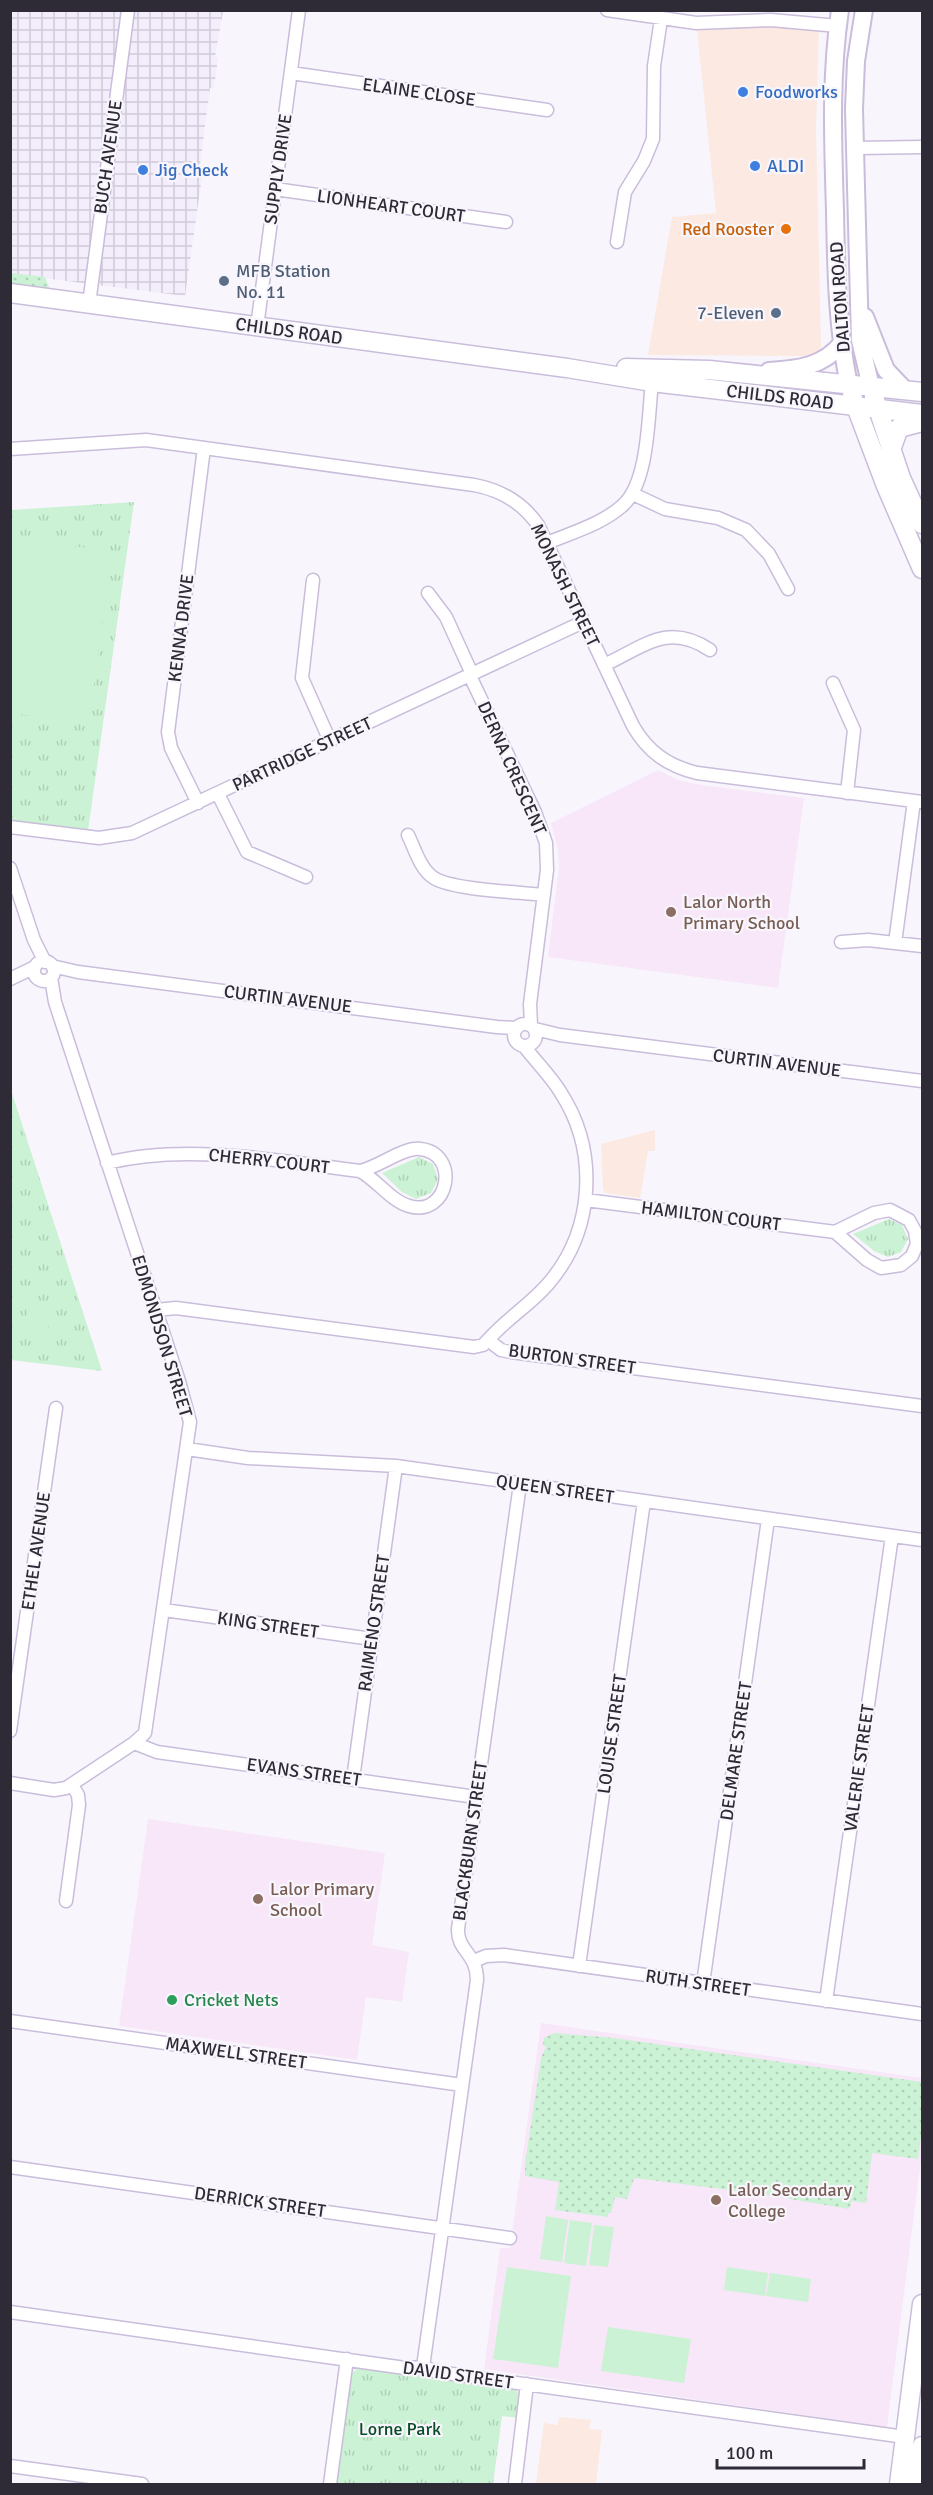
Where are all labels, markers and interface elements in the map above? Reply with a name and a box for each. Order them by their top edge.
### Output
street label: ELAINE CLOSE [361,73,477,111]
place label: Foodworks [755,81,838,103]
marker: Foodworks [736,85,750,99]
street label: BUCH AVENUE [89,99,127,215]
street label: SUPPLY DRIVE [259,112,297,226]
place label: ALDI [767,155,804,177]
place label: Jig Check [155,159,229,181]
marker: ALDI [748,159,762,173]
marker: Jig Check [136,163,150,177]
street label: LIONHEART COURT [316,185,467,227]
place label: Red Rooster [682,218,774,240]
marker: Red Rooster [779,222,793,236]
street label: DALTON ROAD [825,241,855,353]
place label: MFB Station No. 11 [236,260,331,303]
marker: MFB Station No. 11 [217,274,231,288]
place label: 7-Eleven [697,302,764,324]
marker: 7-Eleven [769,306,783,320]
street label: CHILDS ROAD [234,313,344,349]
street label: CHILDS ROAD [725,380,835,414]
street label: MONASH STREET [526,520,604,650]
street label: KENNA DRIVE [163,573,199,683]
street label: DERNA CRESCENT [473,698,551,838]
street label: PARTRIDGE STREET [229,712,375,796]
place label: Lalor North Primary School [683,891,800,934]
marker: Lalor North Primary School [664,905,678,919]
street label: CURTIN AVENUE [223,980,353,1018]
street label: CURTIN AVENUE [712,1044,842,1082]
street label: CHERRY COURT [207,1144,331,1178]
street label: HAMILTON COURT [640,1197,782,1236]
street label: EDMONDSON STREET [127,1252,197,1420]
street label: BURTON STREET [507,1339,637,1379]
street label: QUEEN STREET [495,1470,615,1508]
street label: ETHEL AVENUE [17,1490,55,1612]
street label: RAIMENO STREET [353,1553,395,1693]
street label: KING STREET [216,1607,320,1643]
street label: LOUISE STREET [593,1673,631,1795]
street label: DELMARE STREET [715,1680,757,1822]
street label: VALERIE STREET [839,1703,879,1833]
street label: EVANS STREET [245,1753,363,1791]
street label: BLACKBURN STREET [448,1760,492,1922]
place label: Lalor Primary School [270,1878,375,1921]
marker: Lalor Primary School [251,1892,265,1906]
street label: RUTH STREET [644,1965,752,2001]
place label: Cricket Nets [184,1989,279,2011]
marker: Cricket Nets [165,1993,179,2007]
street label: MAXWELL STREET [164,2032,308,2074]
place label: Lalor Secondary College [728,2179,853,2222]
street label: DERRICK STREET [193,2182,327,2222]
marker: Lalor Secondary College [709,2193,723,2207]
street label: DAVID STREET [401,2356,515,2394]
park label: Lorne Park [359,2418,441,2440]
scale bar [717,2432,864,2470]
text: 100 m [726,2442,773,2464]

